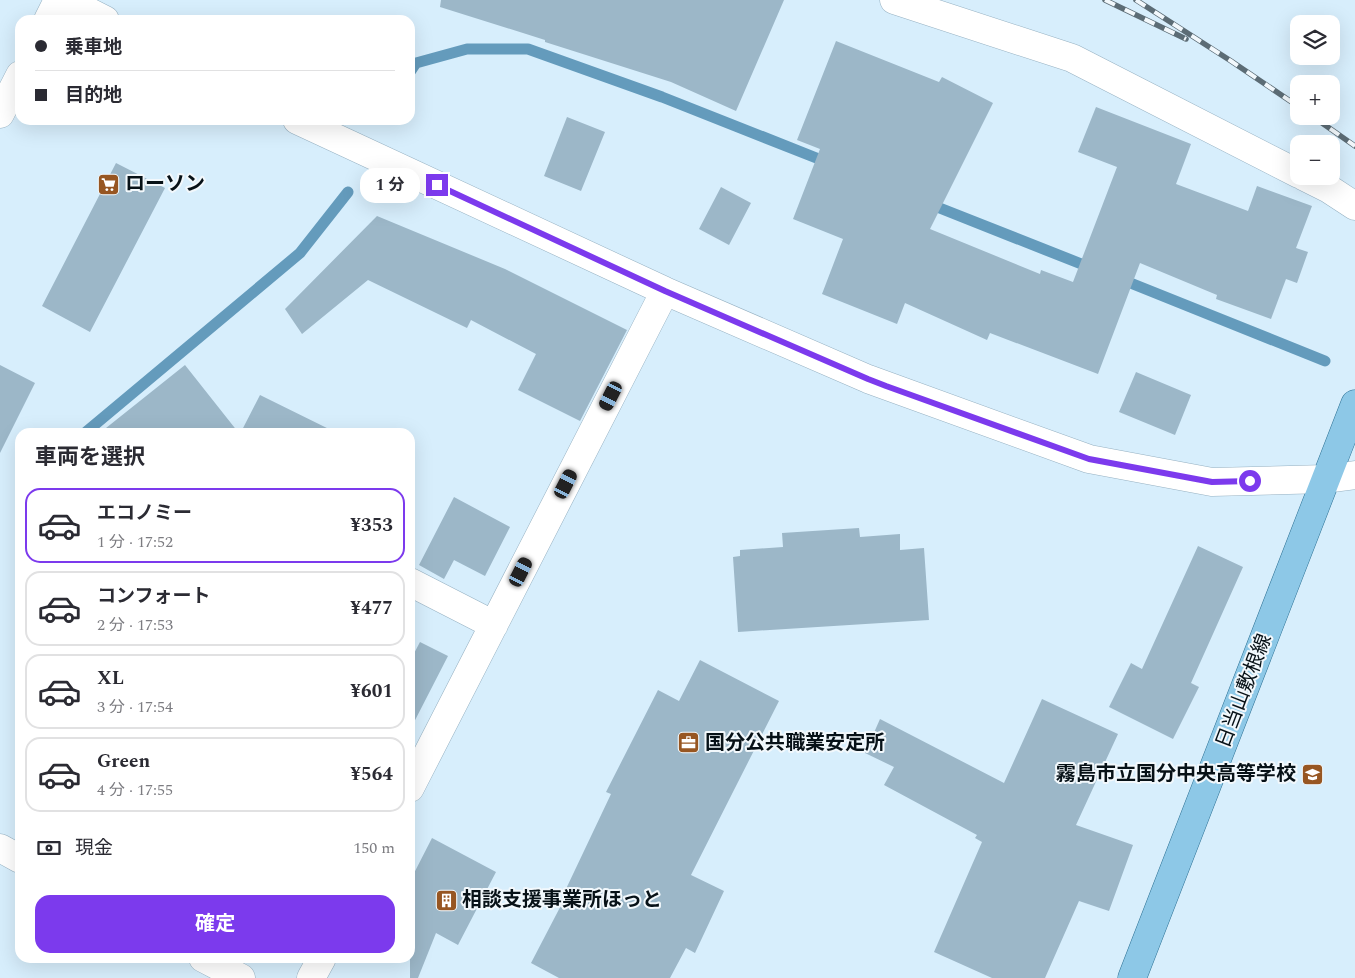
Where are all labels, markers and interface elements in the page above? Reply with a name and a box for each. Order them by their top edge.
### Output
map controls [1290,15,1340,185]
button: layers [1290,15,1340,65]
text: 乗車地 [65,33,122,62]
button: + [1290,75,1340,125]
text: 目的地 [65,81,122,110]
button: − [1290,135,1340,185]
callout: 1 分 [360,168,420,202]
place label: ローソン [125,169,205,199]
supermarket icon: ローソン [97,172,121,196]
text: 1 分 [376,173,404,197]
route end [426,174,448,196]
car [597,379,624,413]
text: 車両を選択 [35,441,145,474]
car [552,467,579,501]
route start [1239,470,1261,492]
text: エコノミー [97,499,192,528]
icon: car [37,503,82,548]
text: ¥353 [350,511,393,540]
text: 1 分 · 17:52 [97,530,173,554]
car [507,555,534,589]
text: コンフォート [97,582,210,611]
icon: car [37,586,82,631]
text: ¥477 [350,594,393,623]
text: 2 分 · 17:53 [97,613,173,637]
street label: 日当山敷根線 [1208,630,1280,752]
text: XL [97,664,124,693]
icon: car [37,669,82,714]
text: ¥601 [350,677,393,706]
text: 3 分 · 17:54 [97,695,173,719]
place label: 国分公共職業安定所 [705,728,885,758]
office icon: 国分公共職業安定所 [677,731,701,755]
text: Green [97,747,150,776]
icon: car [37,752,82,797]
place label: 霧島市立国分中央高等学校 [1056,759,1296,789]
text: ¥564 [350,760,393,789]
school or university icon: 霧島市立国分中央高等学校 [1300,762,1324,786]
text: 4 分 · 17:55 [97,778,173,802]
icon: cash [35,834,63,862]
text: 現金 [75,834,113,863]
text: 150 m [353,836,395,860]
place label: 相談支援事業所ほっと [462,885,662,915]
building icon: 相談支援事業所ほっと [434,888,458,912]
button: 確定 [35,895,395,953]

